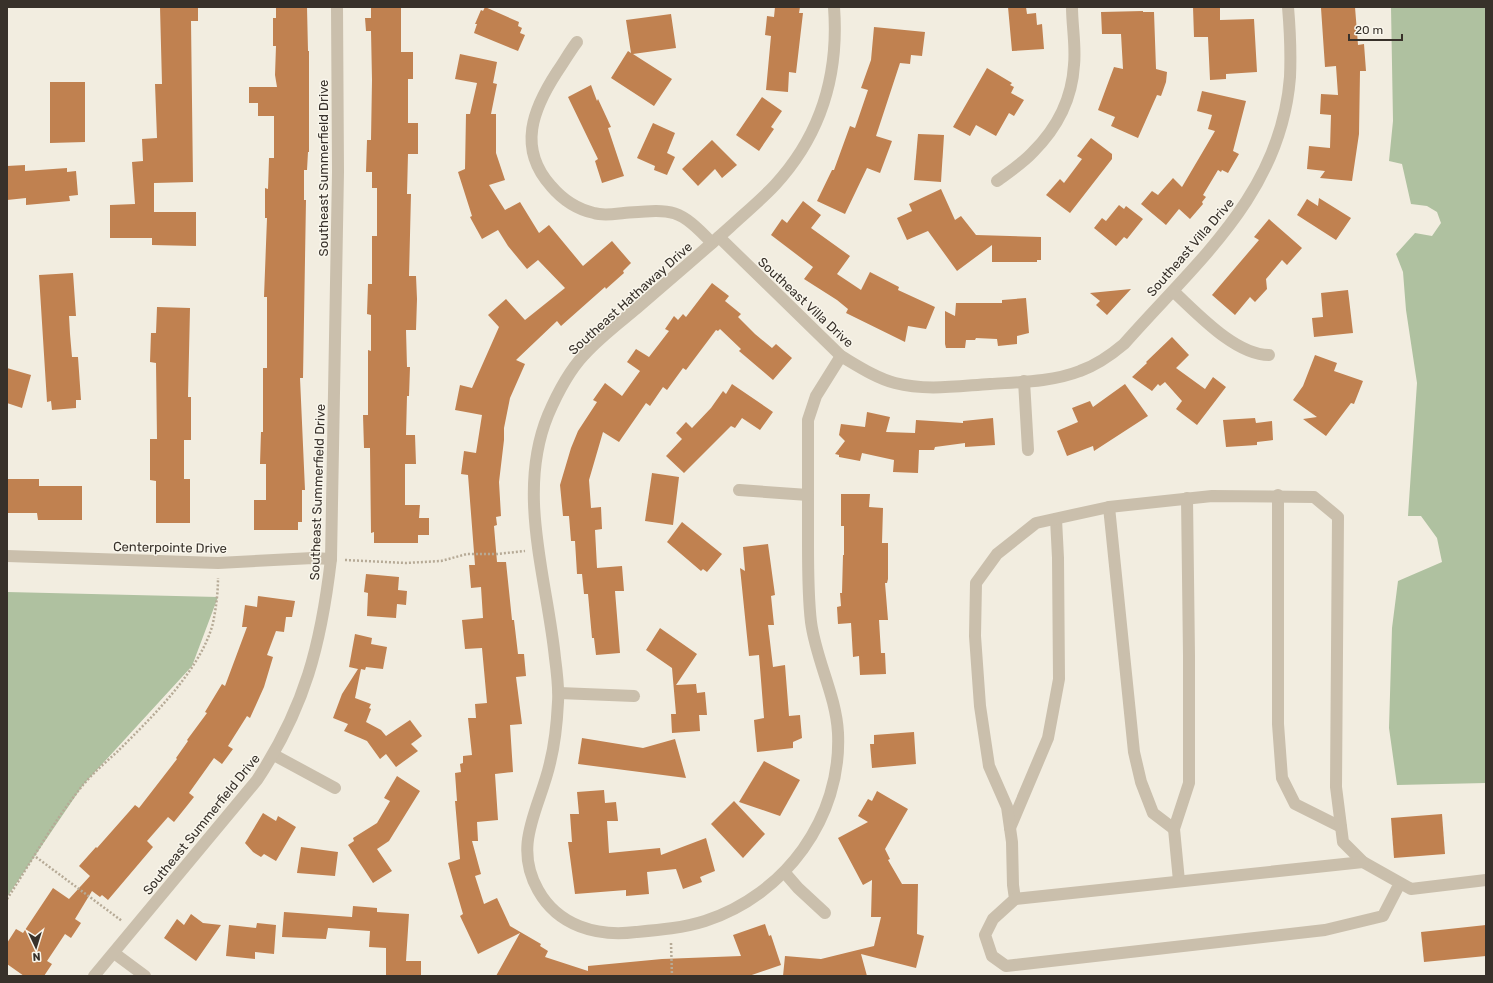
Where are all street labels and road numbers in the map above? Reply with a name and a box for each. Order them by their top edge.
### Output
street label: Southeast Summerfield Drive [316,80,331,256]
street label: Southeast Villa Drive [1144,195,1237,299]
street label: Southeast Hathaway Drive [566,239,695,358]
street label: Southeast Villa Drive [755,254,856,350]
street label: Southeast Summerfield Drive [307,403,328,581]
street label: Centerpointe Drive [113,539,227,556]
street label: Southeast Summerfield Drive [140,751,263,898]

